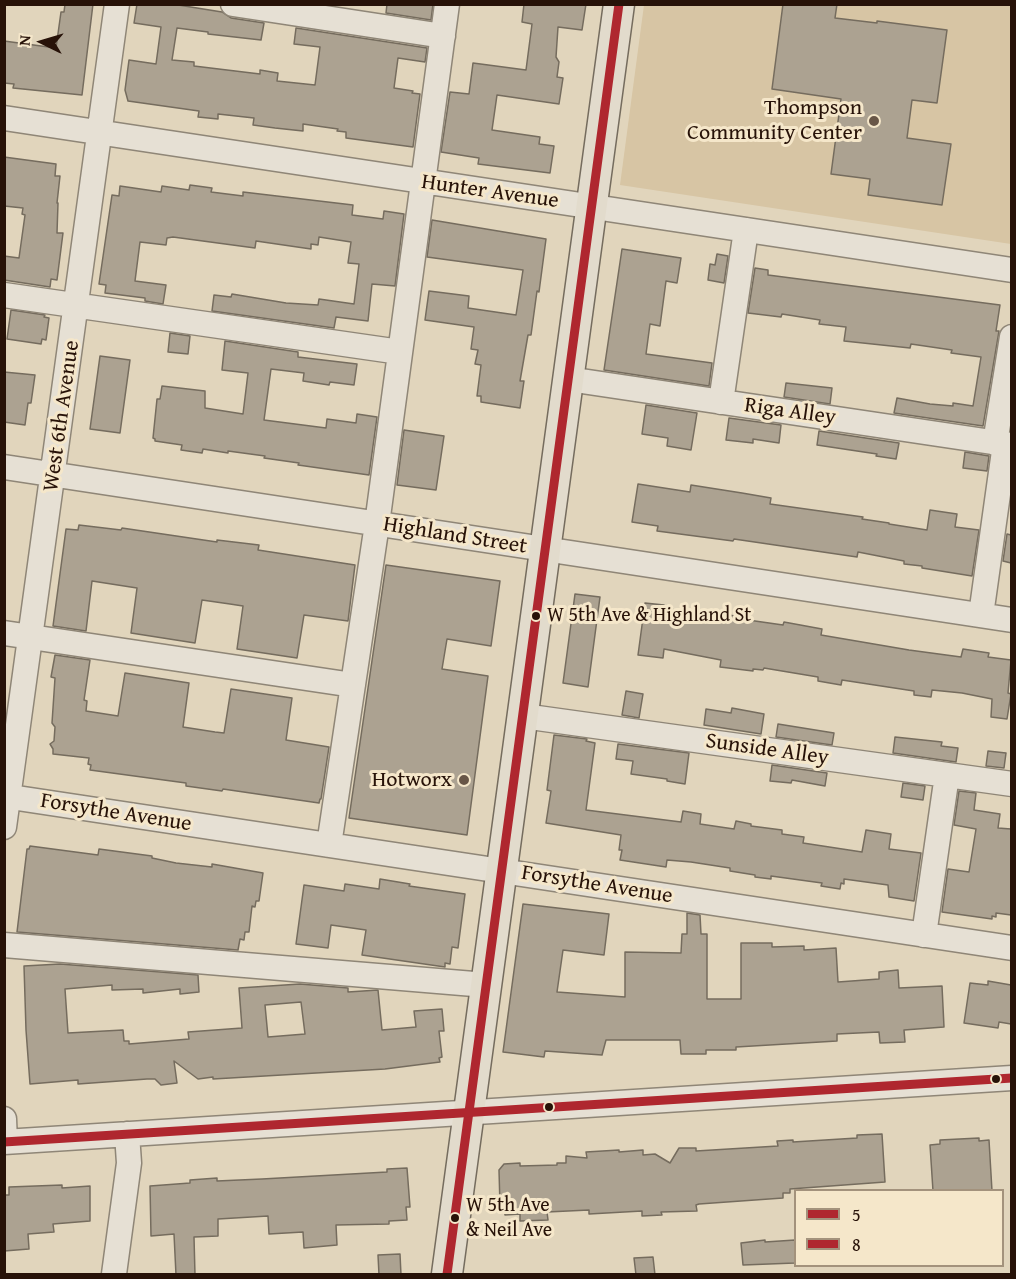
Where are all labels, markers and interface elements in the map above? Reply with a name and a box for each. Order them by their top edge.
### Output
north arrow [12,12,72,72]
text: N [12,34,36,47]
place label: Thompson Community Center [687,95,862,146]
marker: Thompson Community Center [867,114,881,128]
street label: Hunter Avenue [420,169,560,215]
street label: West 6th Avenue [38,339,86,493]
street label: Riga Alley [743,393,837,431]
street label: Highland Street [381,512,529,560]
place label: W 5th Ave & Highland St [547,604,751,628]
marker: W 5th Ave & Highland St [530,610,542,622]
street label: Sunside Alley [704,728,830,772]
place label: Hotworx [372,767,452,793]
marker: Hotworx [457,773,471,787]
street label: Forsythe Avenue [39,788,193,838]
street label: Forsythe Avenue [520,860,674,910]
unlabelled marker [990,1073,1002,1085]
unlabelled marker [543,1101,555,1113]
legend [794,1189,1004,1267]
place label: W 5th Ave & Neil Ave [466,1194,552,1241]
text: 5 [852,1201,861,1228]
marker: W 5th Ave & Neil Ave [449,1212,461,1224]
text: 8 [852,1231,861,1258]

